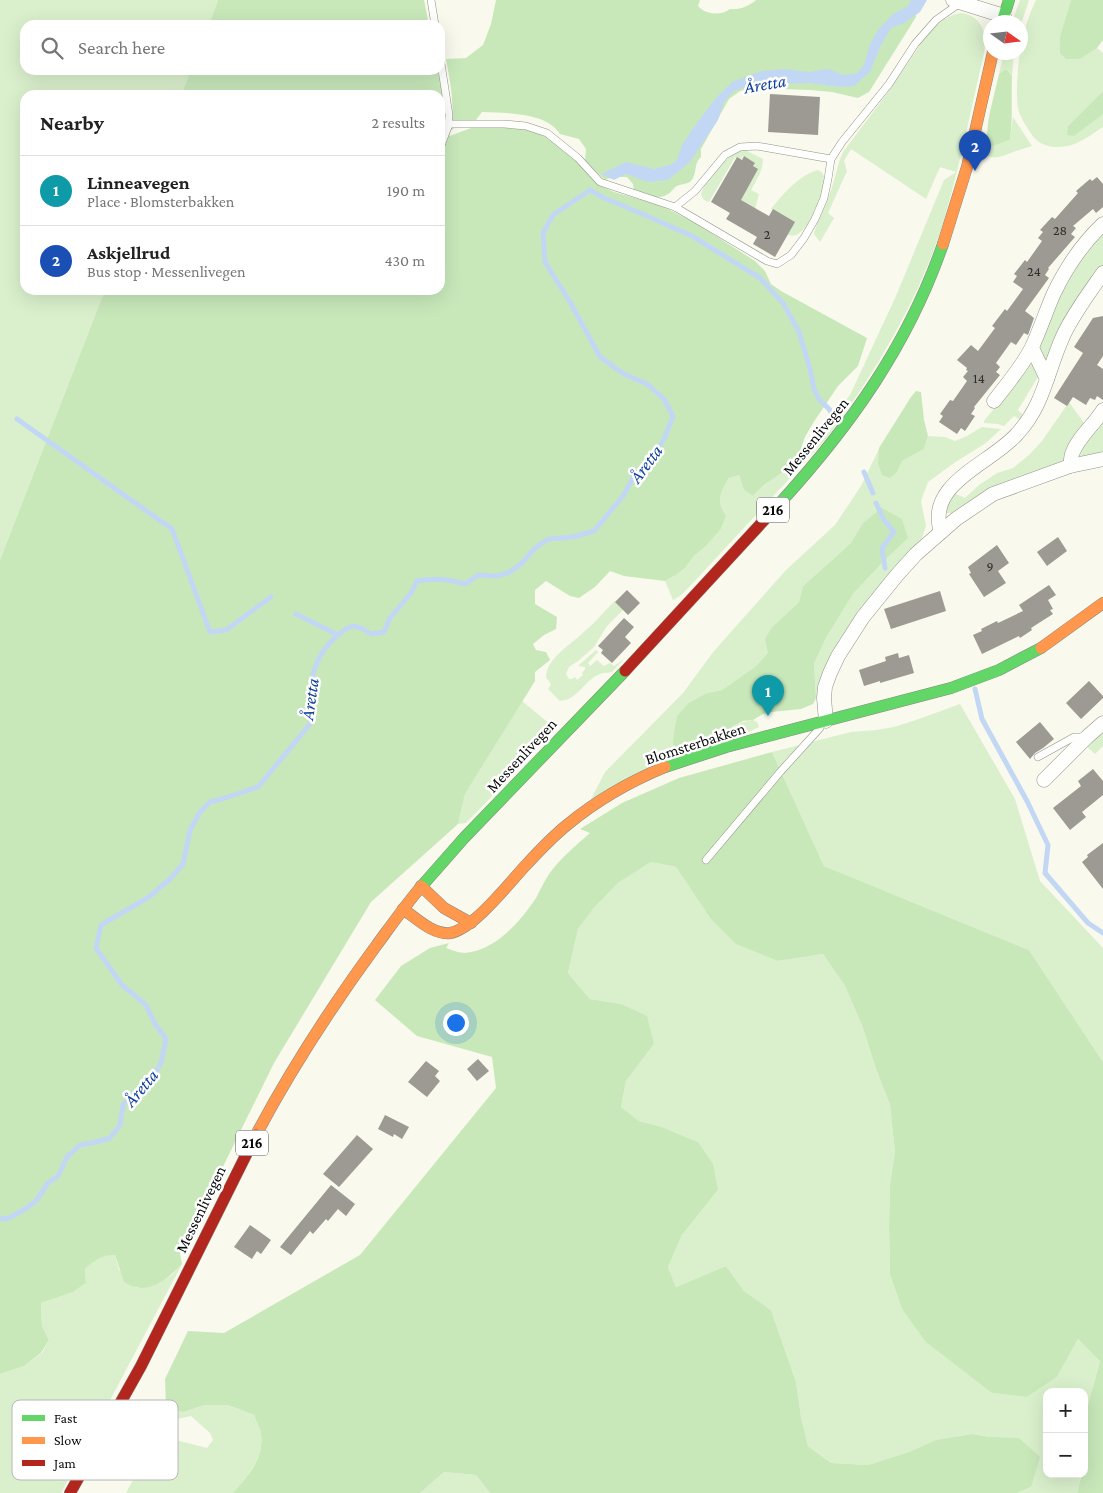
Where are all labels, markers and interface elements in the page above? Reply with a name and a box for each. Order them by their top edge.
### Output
north arrow [983,15,1028,60]
search box [20,20,445,75]
icon: search [38,34,66,62]
text: Search here [78,37,165,58]
water label: Åretta [742,70,788,98]
text: Nearby [40,111,104,135]
text: 2 results [372,114,425,131]
pin: 2 [959,130,991,171]
text: Linneavegen [87,172,190,193]
text: 1 [53,182,59,199]
text: 190 m [387,182,425,199]
text: Place · Blomsterbakken [87,193,234,210]
house number: 28 [1053,222,1067,238]
house number: 2 [764,226,771,242]
text: Askjellrud [87,242,170,263]
text: 2 [52,252,60,269]
text: 430 m [384,252,425,269]
text: Bus stop · Messenlivegen [87,263,246,280]
house number: 24 [1027,263,1041,279]
house number: 14 [973,370,985,386]
street label: Messenlivegen [779,394,853,479]
water label: Åretta [625,441,667,488]
road number: 216 [757,498,789,522]
house number: 9 [986,558,994,574]
pin: 1 [752,675,784,716]
water label: Åretta [297,676,323,722]
street label: Messenlivegen [483,715,561,796]
street label: Blomsterbakken [643,719,748,768]
your location [443,1010,469,1036]
water label: Åretta [119,1065,163,1111]
road number: 216 [236,1130,268,1156]
street label: Messenlivegen [172,1163,230,1256]
map controls [1043,1388,1088,1478]
button: + [1043,1388,1088,1433]
legend [12,1400,178,1480]
text: Fast [54,1410,78,1426]
text: Slow [54,1432,82,1448]
button: − [1043,1433,1088,1478]
text: Jam [52,1455,76,1471]

